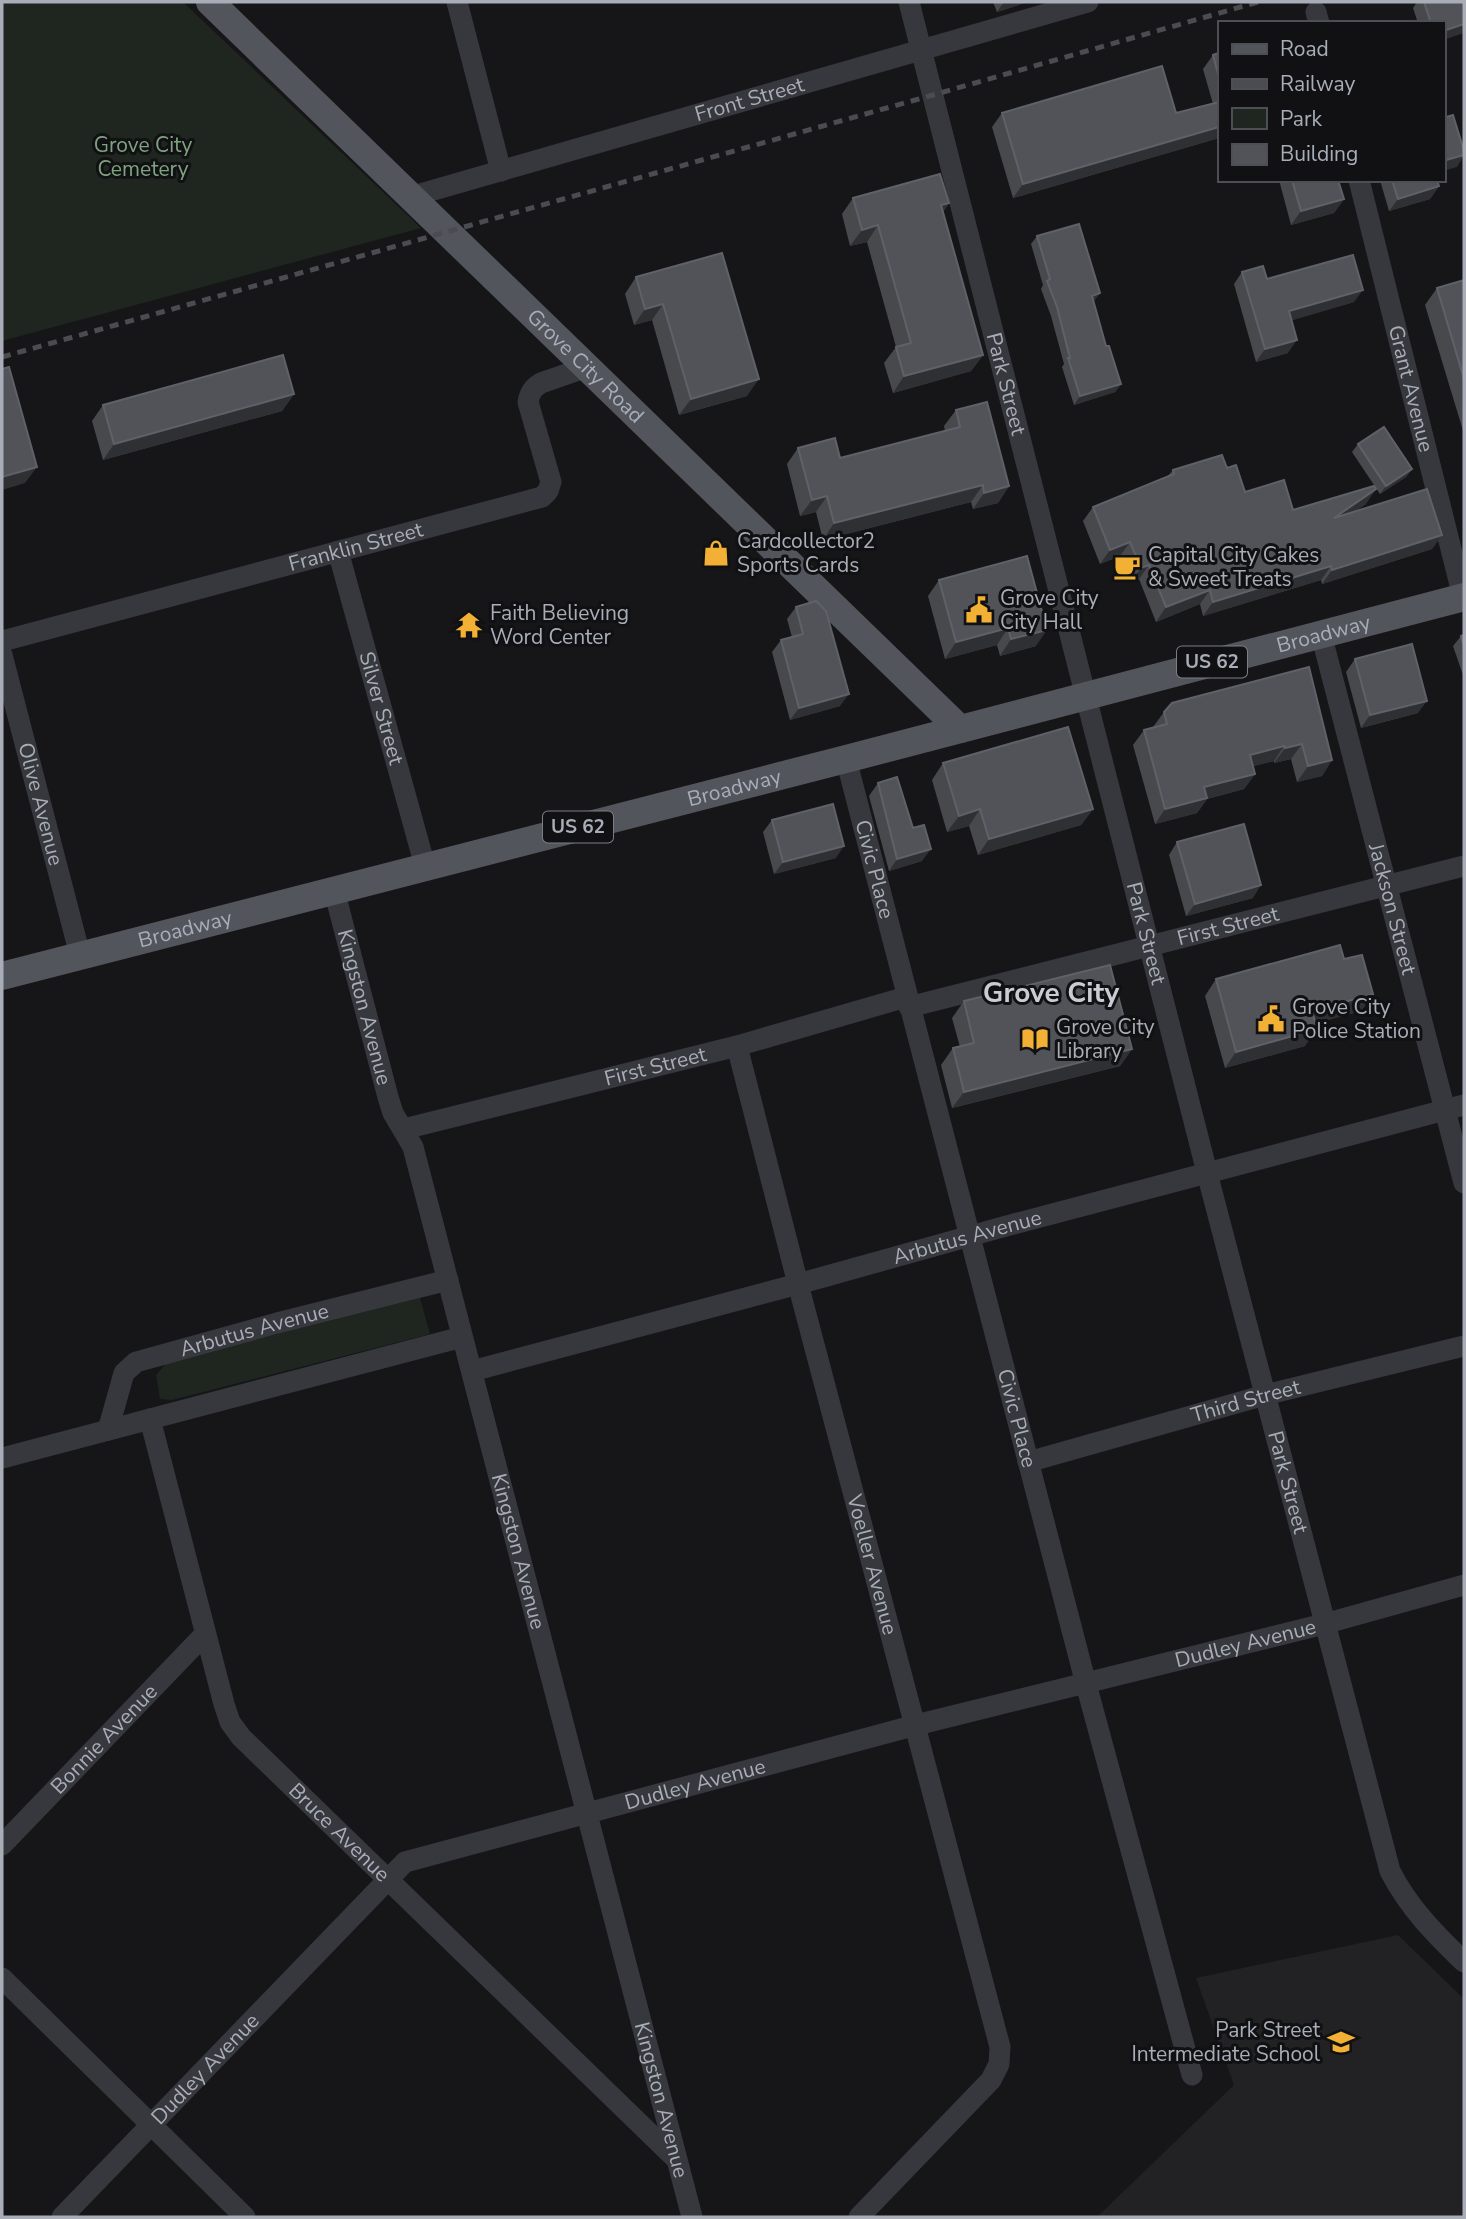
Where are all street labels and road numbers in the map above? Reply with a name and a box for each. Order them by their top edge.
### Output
street label: Front Street [691,70,808,128]
street label: Grove City Road [521,303,650,429]
street label: Grant Avenue [1382,322,1440,455]
street label: Park Street [980,330,1033,439]
street label: Franklin Street [285,515,427,578]
street label: Broadway [1273,608,1374,660]
road number: US 62 [1177,646,1247,678]
street label: Silver Street [352,649,410,768]
street label: Olive Avenue [11,740,70,869]
street label: Broadway [684,762,784,813]
road number: US 62 [543,812,613,842]
street label: Civic Place [848,817,901,922]
street label: Jackson Street [1362,839,1423,978]
street label: Park Street [1120,879,1173,988]
street label: First Street [1174,899,1282,952]
street label: Broadway [135,903,235,954]
street label: Kingston Avenue [331,926,398,1088]
street label: First Street [601,1040,710,1093]
street label: Arbutus Avenue [890,1203,1045,1271]
street label: Arbutus Avenue [177,1297,332,1363]
street label: Civic Place [991,1366,1043,1471]
street label: Third Street [1188,1373,1304,1429]
street label: Park Street [1261,1428,1315,1537]
street label: Kingston Avenue [485,1470,552,1632]
street label: Voeller Avenue [840,1490,904,1638]
street label: Dudley Avenue [1172,1613,1319,1674]
street label: Bonnie Avenue [44,1678,163,1800]
street label: Dudley Avenue [622,1752,769,1816]
street label: Bruce Avenue [283,1777,396,1888]
street label: Dudley Avenue [145,2007,265,2131]
street label: Kingston Avenue [628,2019,695,2181]

